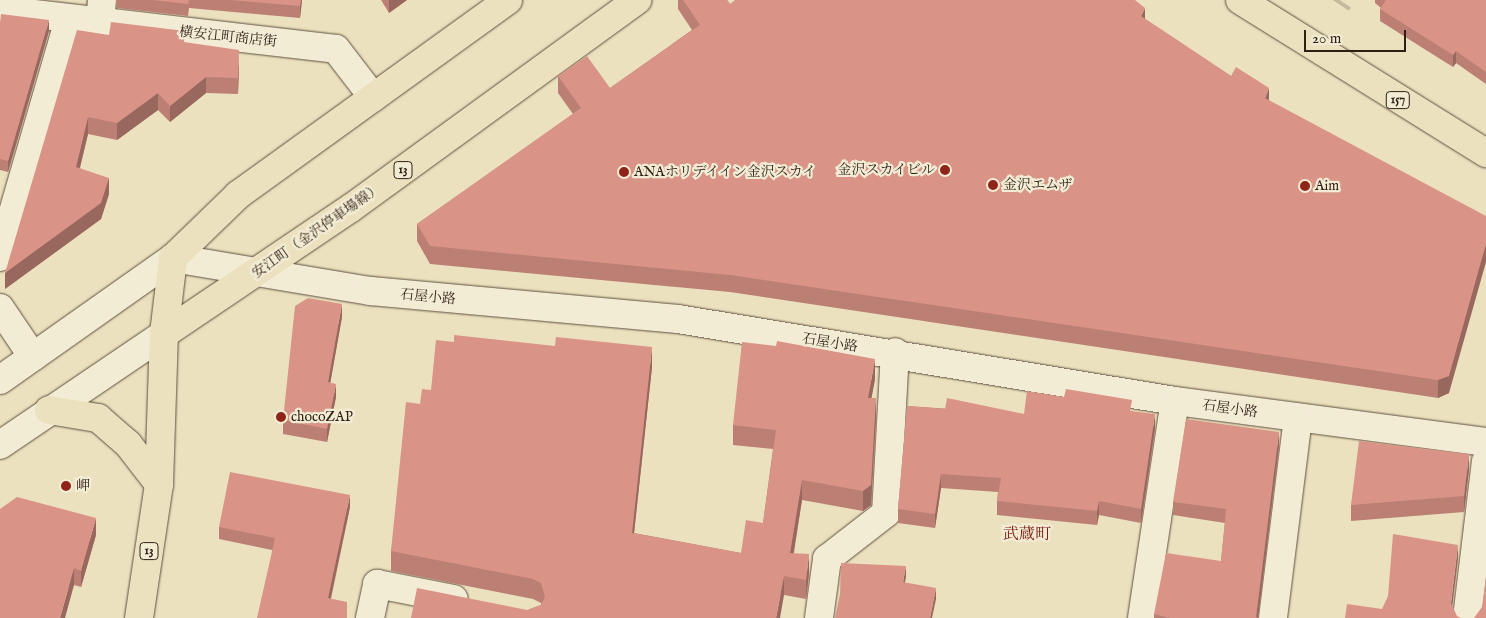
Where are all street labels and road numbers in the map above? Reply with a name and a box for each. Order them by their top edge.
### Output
street label: 横安江町商店街 [178,24,278,50]
road number: 157 [1386,90,1410,110]
road number: 13 [393,160,413,180]
street label: 安江町（金沢停車場線） [249,180,385,282]
street label: 石屋小路 [399,286,457,308]
street label: 石屋小路 [801,330,859,356]
street label: 石屋小路 [1201,397,1259,421]
road number: 13 [139,542,159,560]

